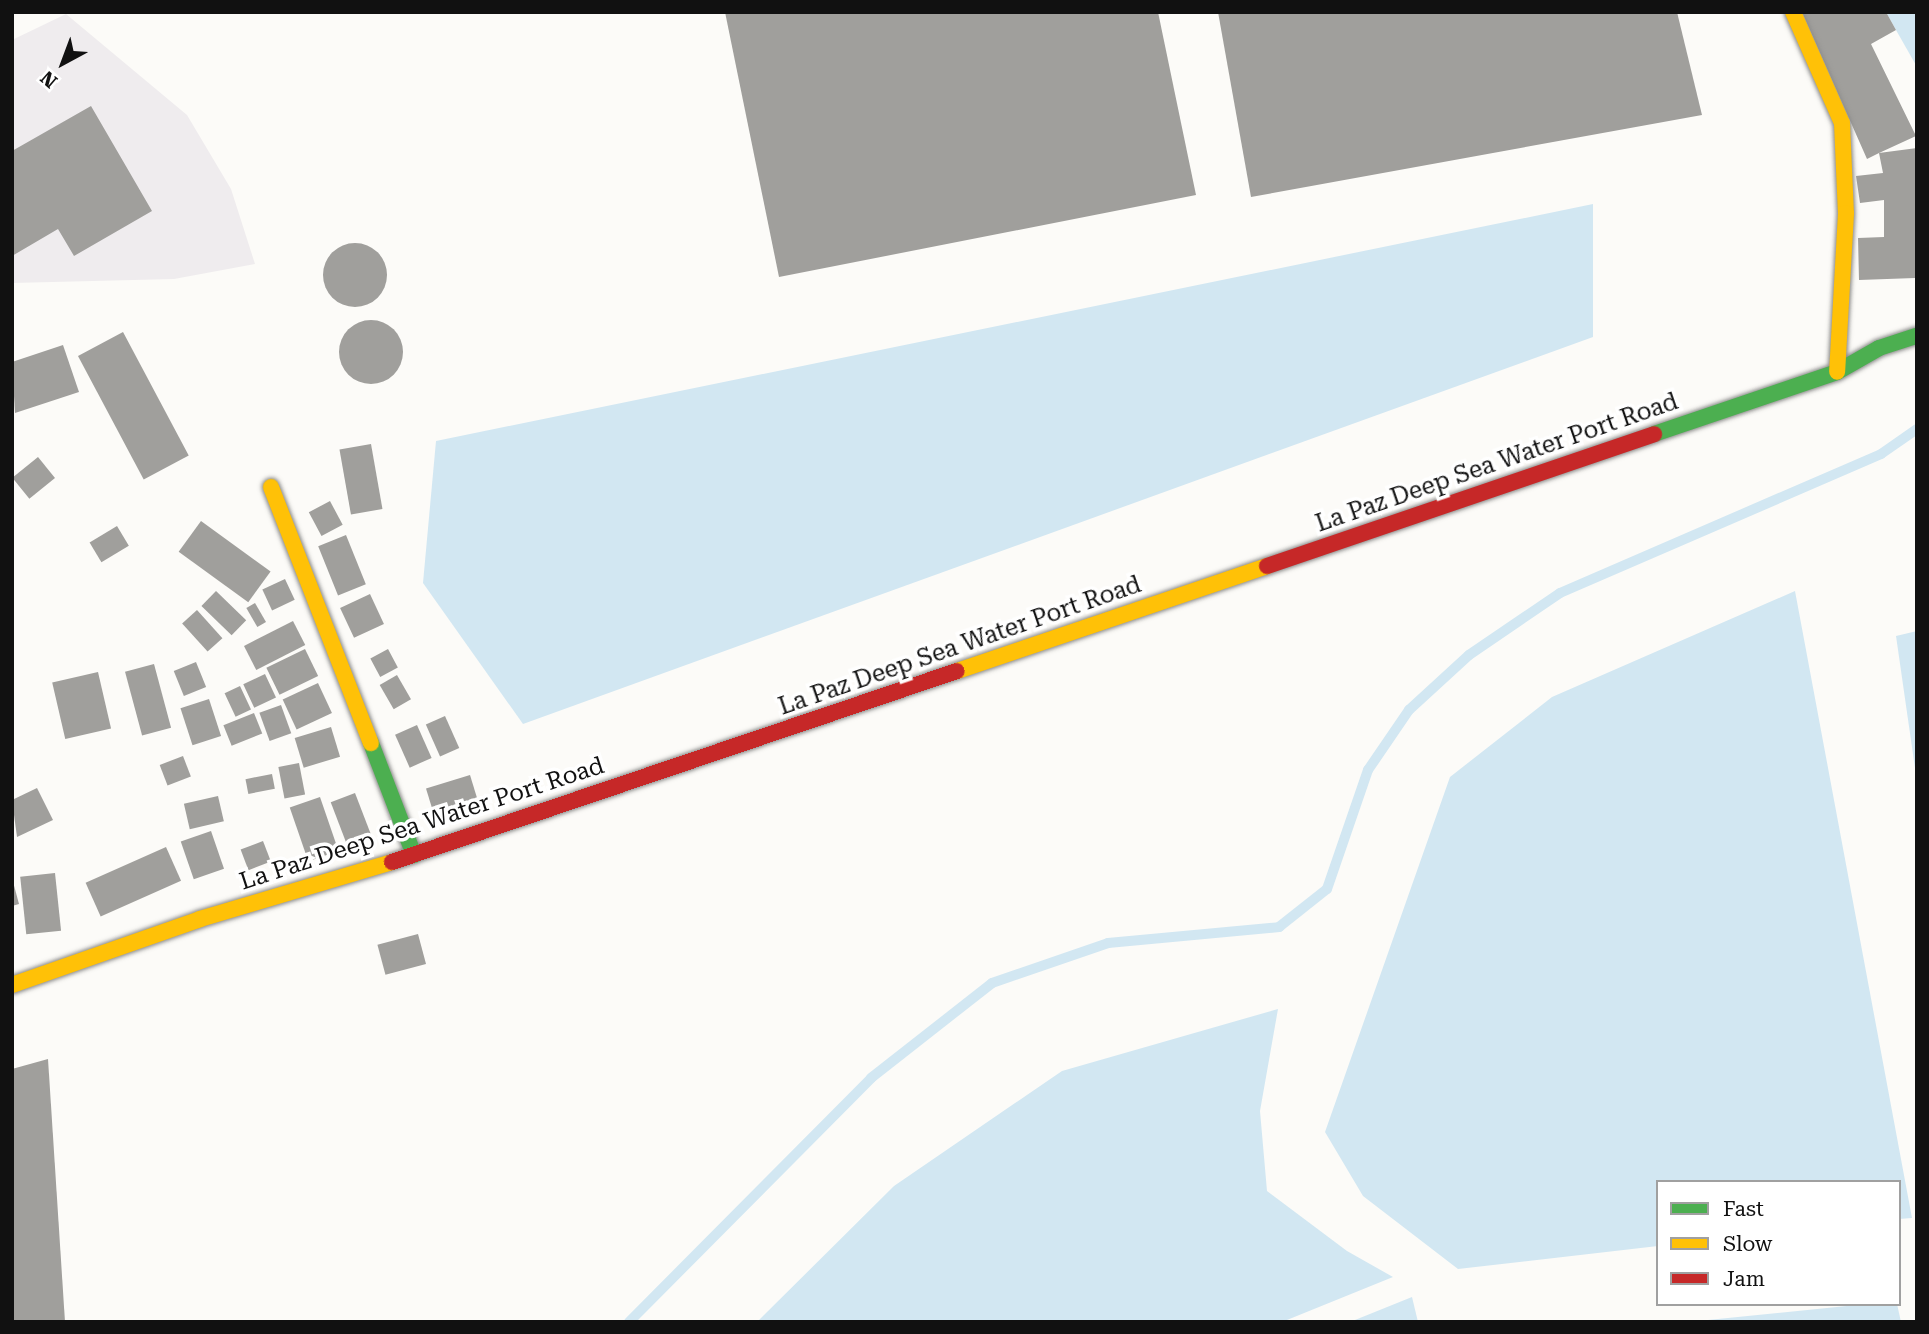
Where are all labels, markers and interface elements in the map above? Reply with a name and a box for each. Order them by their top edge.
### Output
north arrow [28,28,98,98]
text: N [36,66,62,93]
street label: La Paz Deep Sea Water Port Road [1312,387,1682,539]
street label: La Paz Deep Sea Water Port Road [775,570,1145,722]
street label: La Paz Deep Sea Water Port Road [236,751,608,897]
legend [1656,1180,1901,1306]
text: Fast [1723,1197,1764,1221]
text: Slow [1723,1232,1772,1256]
text: Jam [1723,1267,1765,1291]

